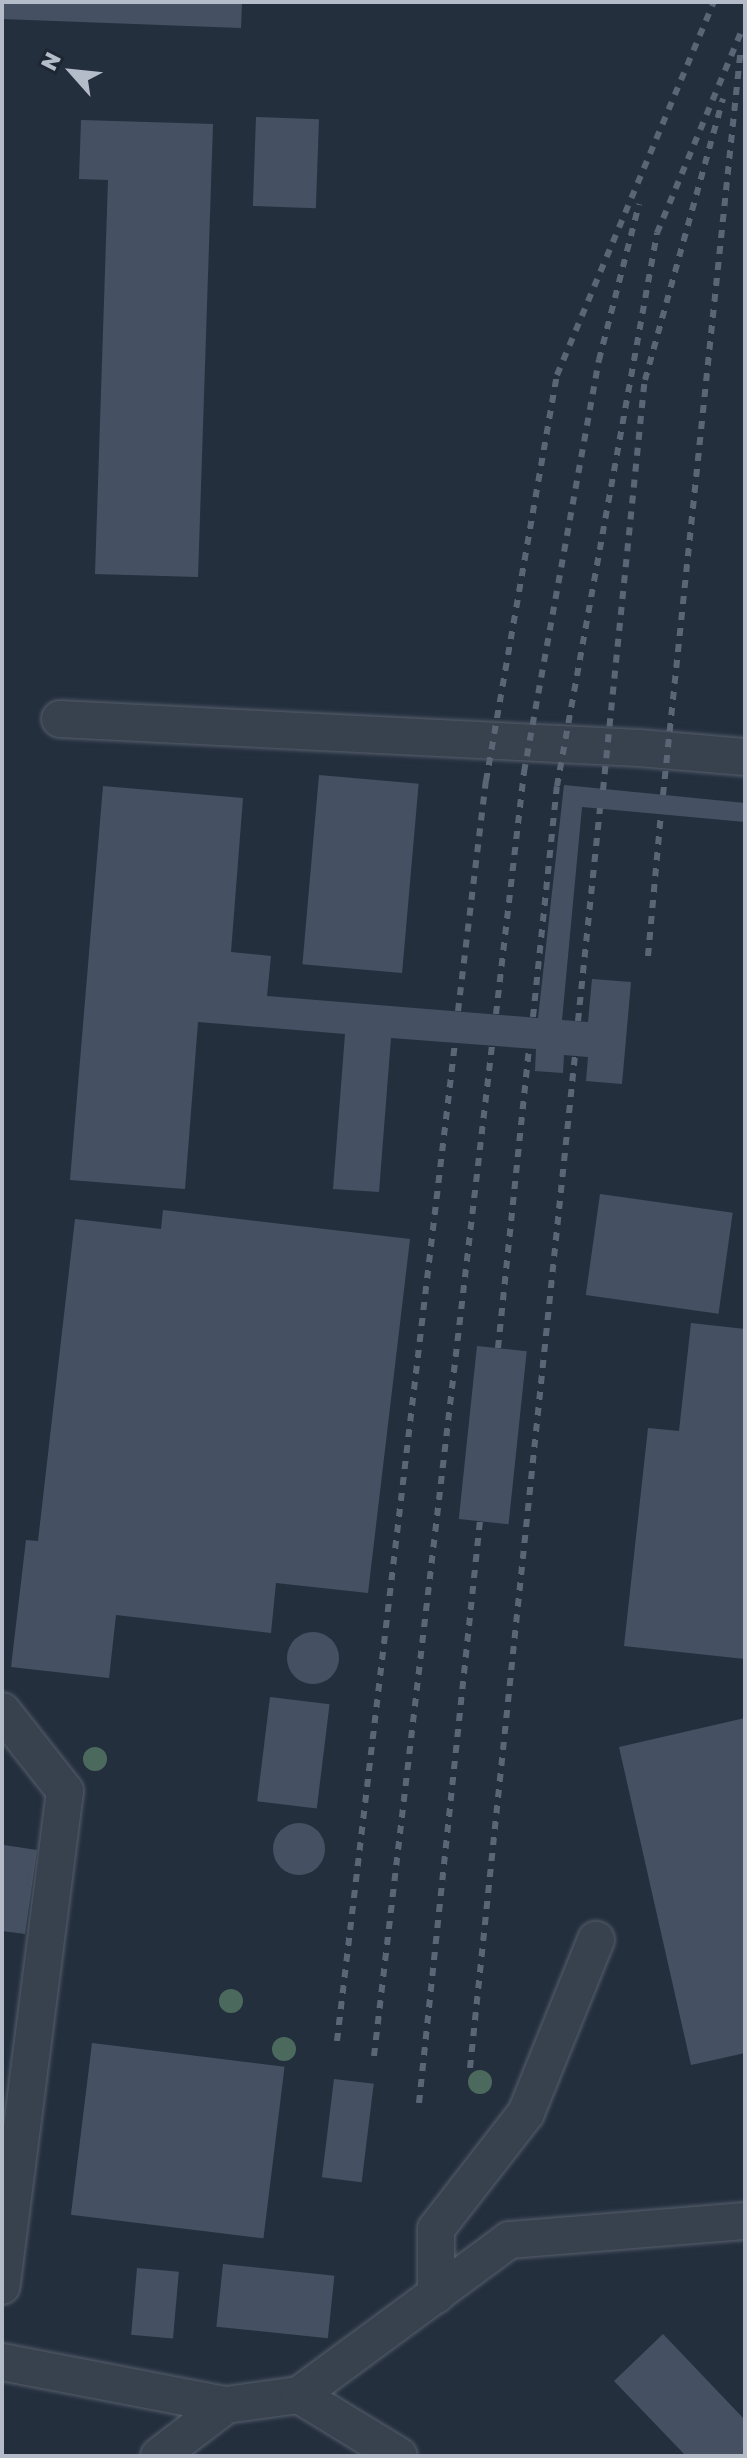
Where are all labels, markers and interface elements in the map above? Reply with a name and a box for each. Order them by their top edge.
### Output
north arrow [32,32,112,112]
text: N [34,47,66,74]

